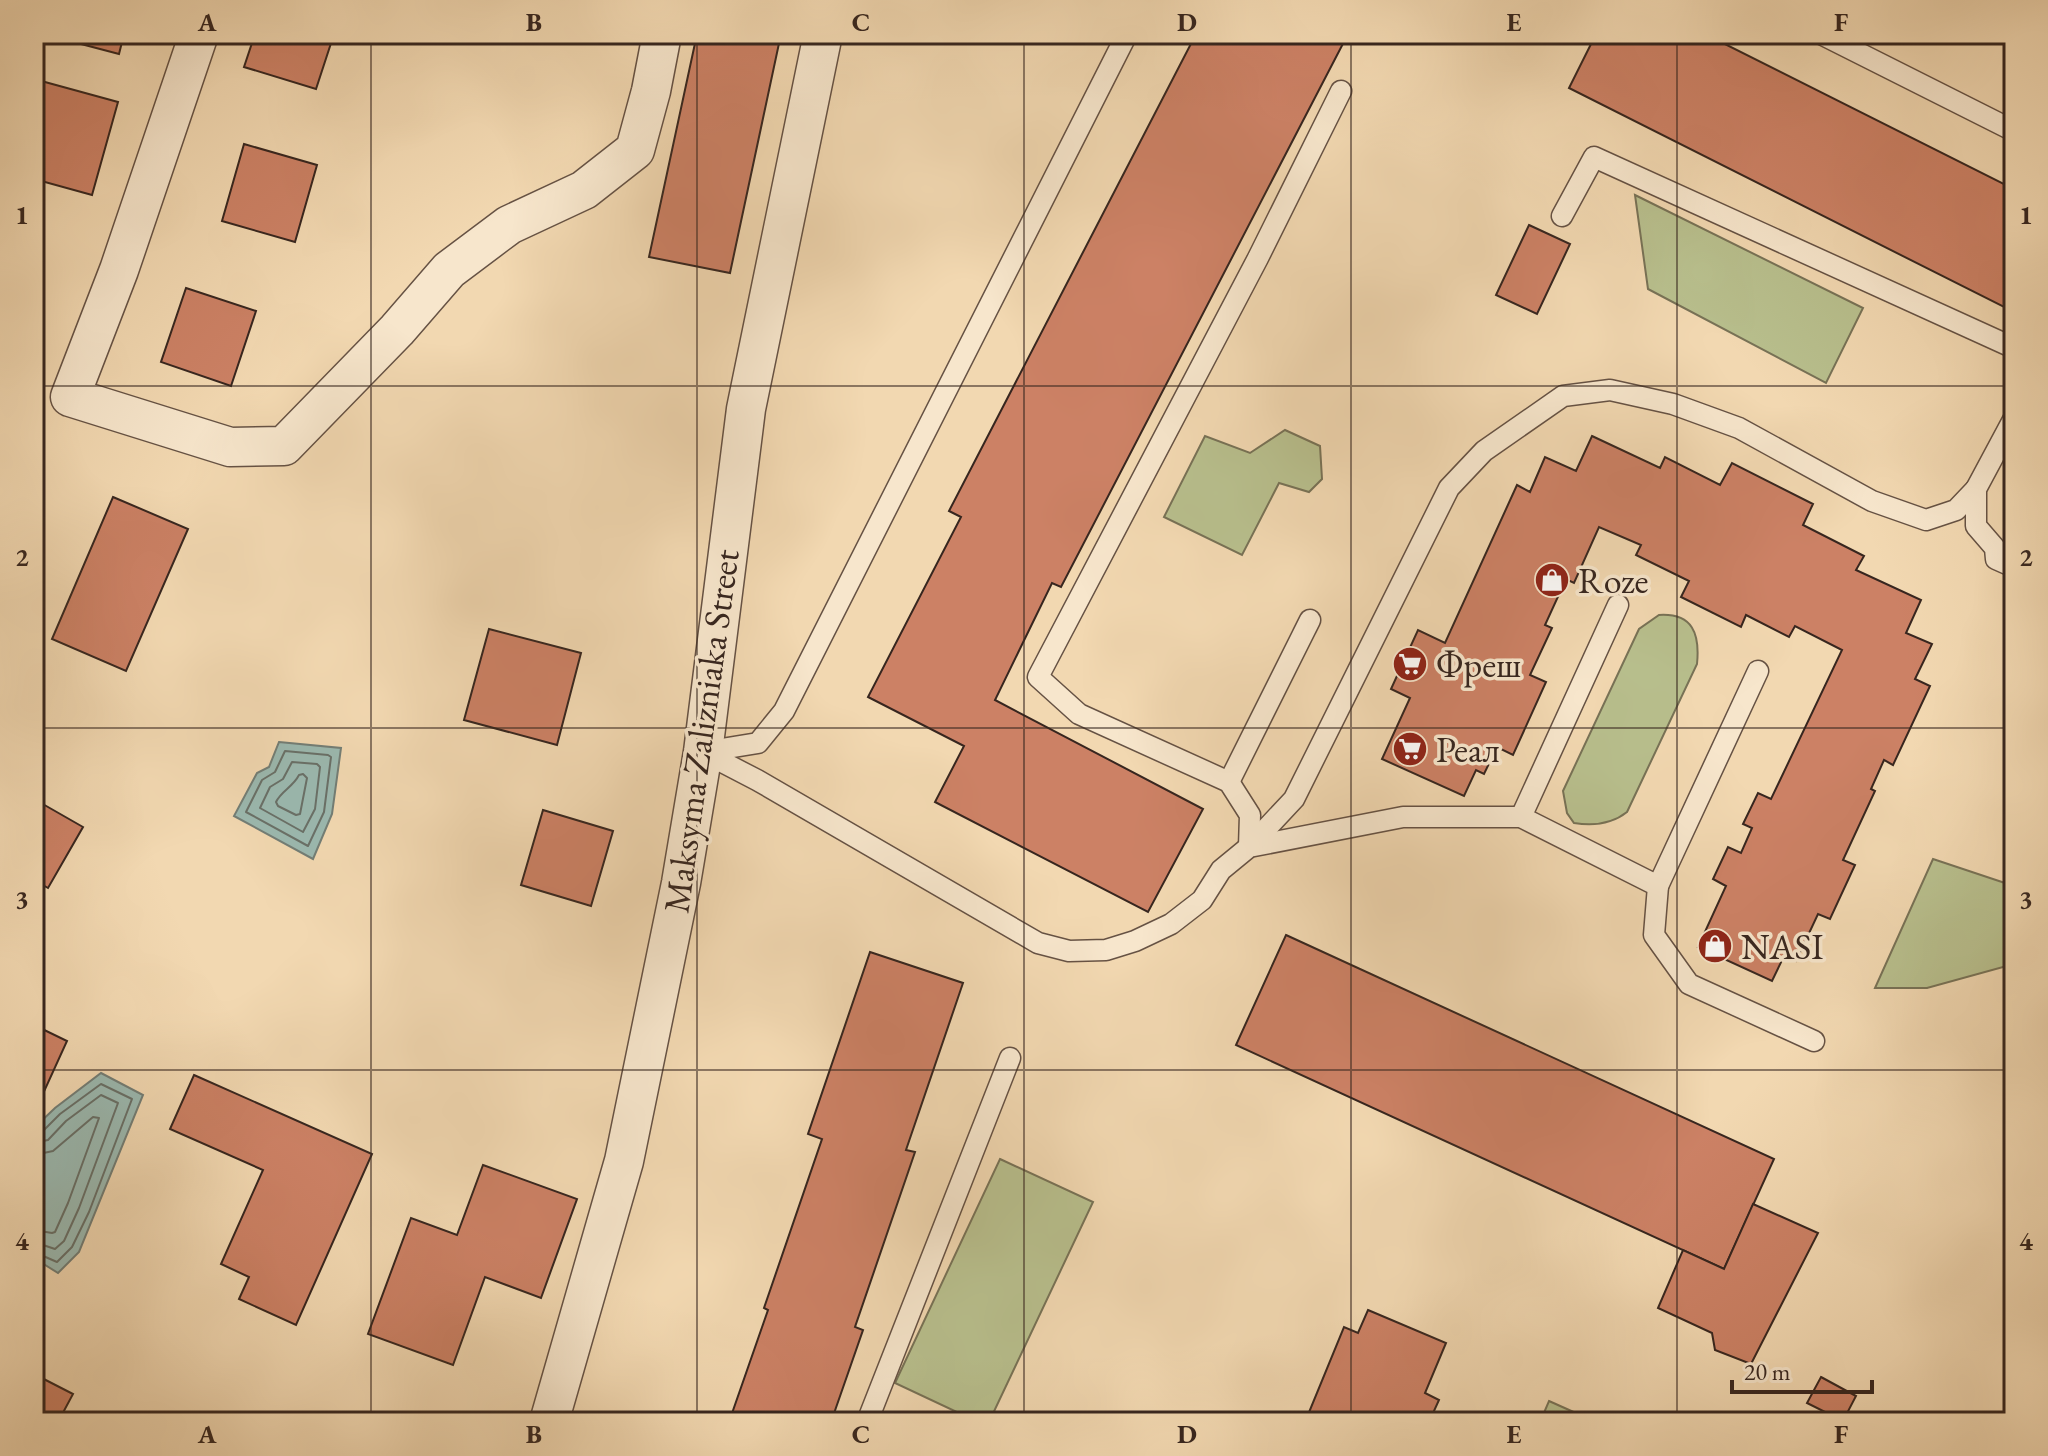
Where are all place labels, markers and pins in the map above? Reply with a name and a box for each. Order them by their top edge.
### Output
place label: Roze [1578,557,1649,604]
shop icon: Roze [1533,561,1571,599]
place label: Фреш [1436,641,1521,688]
supermarket icon: Фреш [1391,645,1429,683]
place label: Реал [1436,726,1500,773]
supermarket icon: Реал [1391,730,1429,768]
place label: NASI [1741,923,1823,970]
shop icon: NASI [1696,927,1734,965]

